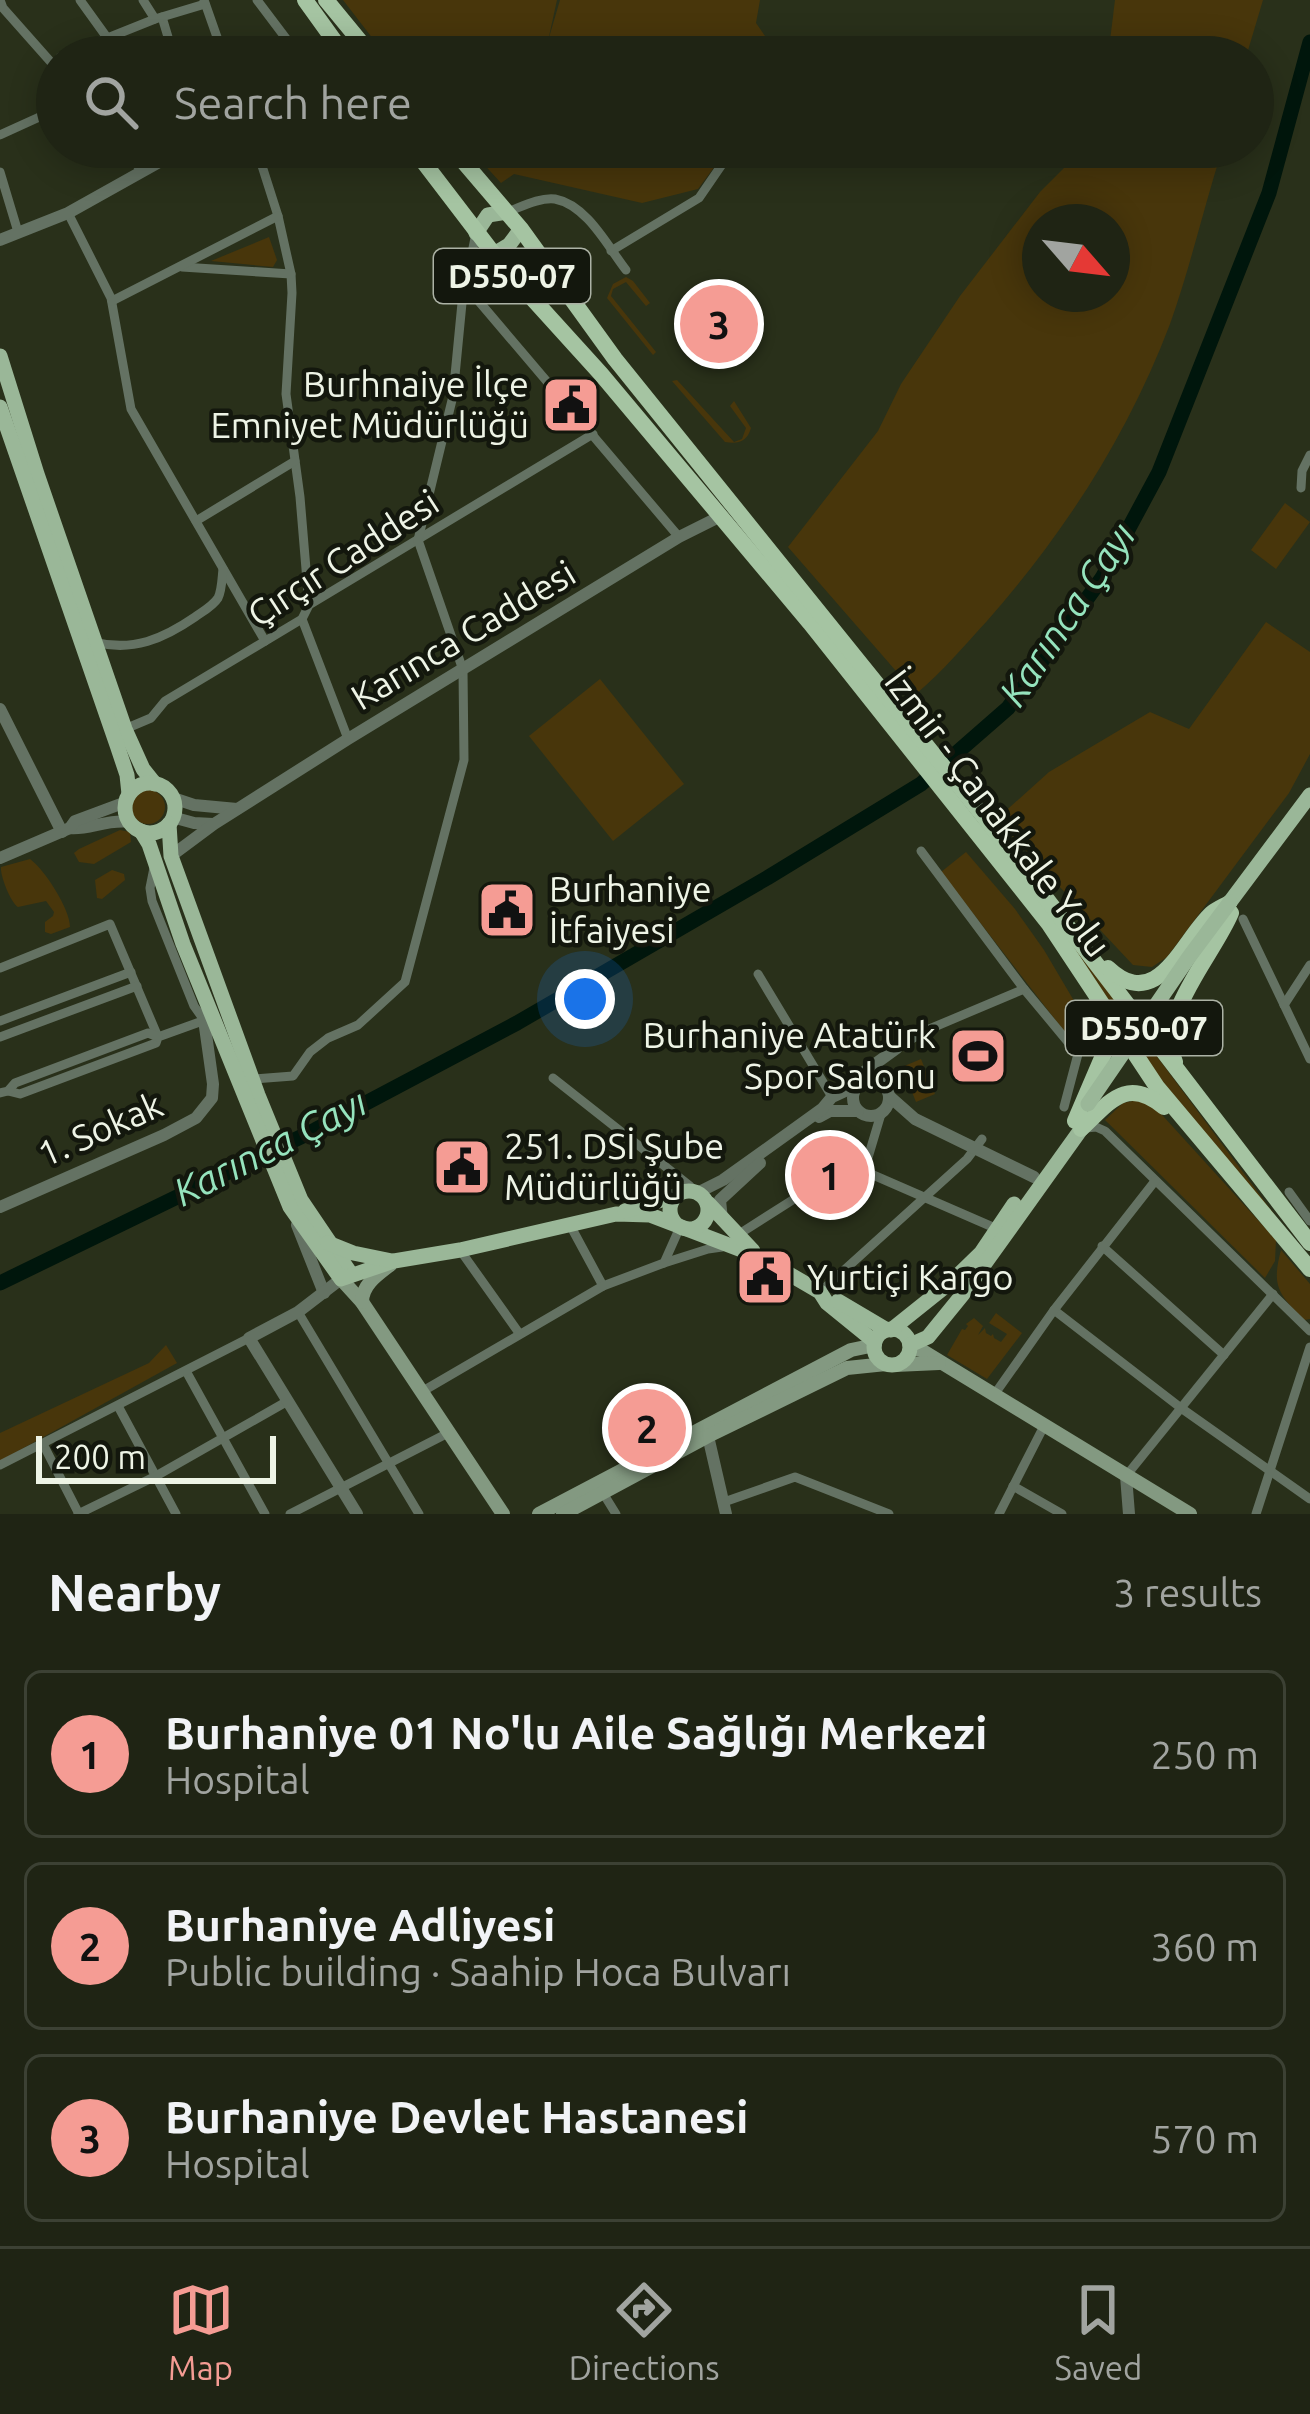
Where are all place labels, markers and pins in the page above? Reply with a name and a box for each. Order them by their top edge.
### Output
pin: 3 [680,279,758,369]
place label: Burhnaiye İlçe Emniyet Müdürlüğü [211,363,529,445]
public building icon: Burhnaiye İlçe Emniyet Müdürlüğü [540,374,602,436]
place label: Burhaniye İtfaiyesi [549,868,712,950]
public building icon: Burhaniye İtfaiyesi [476,879,538,941]
place label: Burhaniye Atatürk Spor Salonu [643,1014,936,1096]
sports icon: Burhaniye Atatürk Spor Salonu [947,1025,1009,1087]
place label: 251. DSİ Şube Müdürlüğü [504,1125,724,1207]
pin: 1 [791,1130,869,1220]
public building icon: 251. DSİ Şube Müdürlüğü [431,1136,493,1198]
public building icon: Yurtiçi Kargo [734,1246,796,1308]
place label: Yurtiçi Kargo [807,1256,1014,1297]
pin: 2 [608,1383,686,1473]

